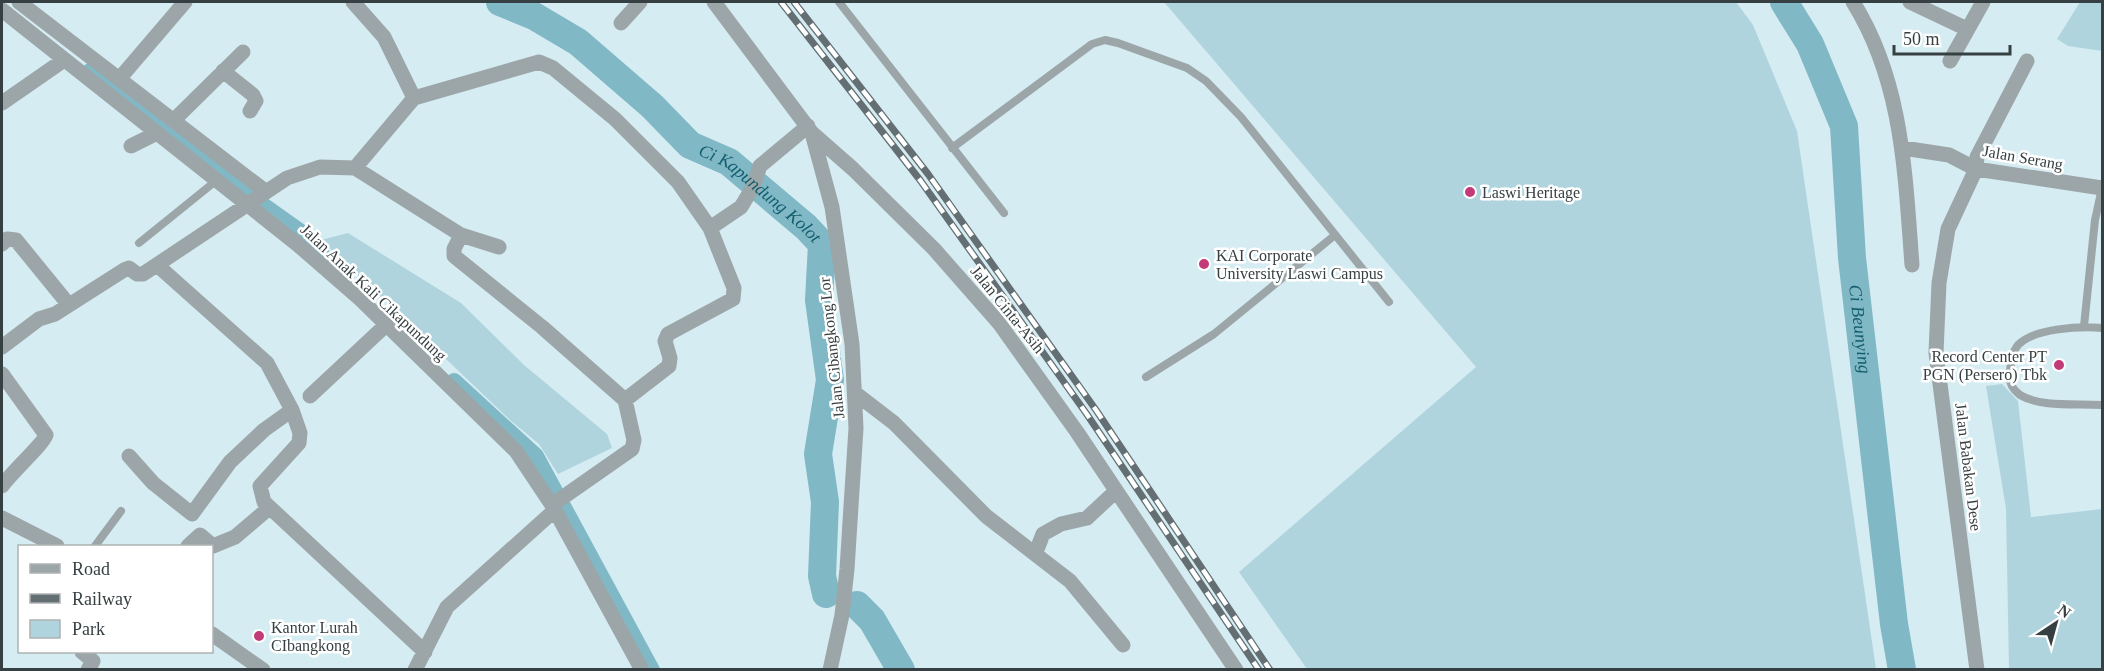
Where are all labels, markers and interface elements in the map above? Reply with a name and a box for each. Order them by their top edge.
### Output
scale bar [1894,18,2010,56]
text: 50 m [1903,29,1940,49]
water label: Ci Kapundung Kolot [696,140,826,247]
street label: Jalan Serang [1981,142,2064,174]
place label: Laswi Heritage [1482,184,1580,202]
marker: Laswi Heritage [1463,185,1477,199]
street label: Jalan Anak Kali Cikapundung [297,221,450,365]
place label: KAI Corporate University Laswi Campus [1216,247,1383,283]
marker: KAI Corporate University Laswi Campus [1197,257,1211,271]
street label: Jalan Cinta-Asih [967,262,1048,356]
street label: Jalan Cibangkong Lor [816,276,848,420]
water label: Ci Beunying [1845,284,1875,375]
place label: Record Center PT PGN (Persero) Tbk [1923,348,2047,384]
marker: Record Center PT PGN (Persero) Tbk [2052,358,2066,372]
street label: Jalan Babakan Dese [1952,402,1985,532]
legend [18,545,213,653]
text: Road [72,559,110,579]
text: Railway [72,589,132,609]
north arrow [2026,593,2086,653]
text: N [2055,601,2075,622]
text: Park [72,619,105,639]
place label: Kantor Lurah CIbangkong [271,619,358,655]
marker: Kantor Lurah CIbangkong [252,629,266,643]

